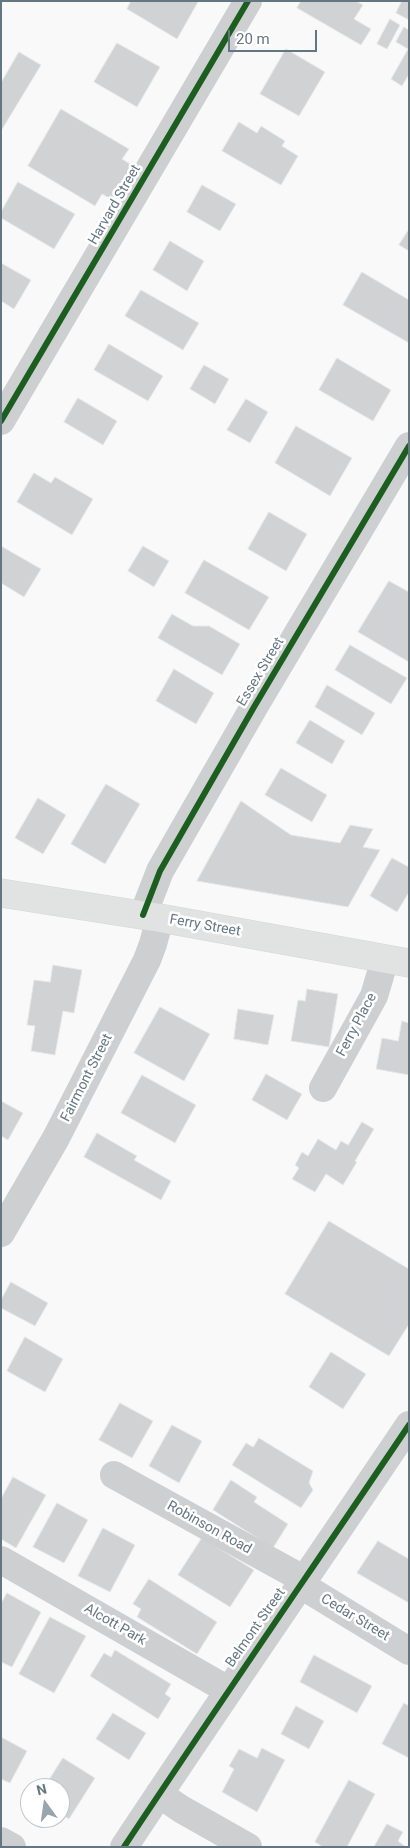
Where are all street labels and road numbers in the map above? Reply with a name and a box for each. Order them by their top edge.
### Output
street label: Harvard Street [85,162,145,248]
street label: Essex Street [234,635,288,709]
street label: Ferry Street [168,912,242,940]
street label: Ferry Place [333,990,381,1060]
street label: Fairmont Street [58,1031,116,1125]
street label: Robinson Road [164,1498,254,1558]
street label: Belmont Street [223,1585,289,1671]
street label: Cedar Street [318,1591,392,1645]
street label: Alcott Park [81,1601,149,1649]

